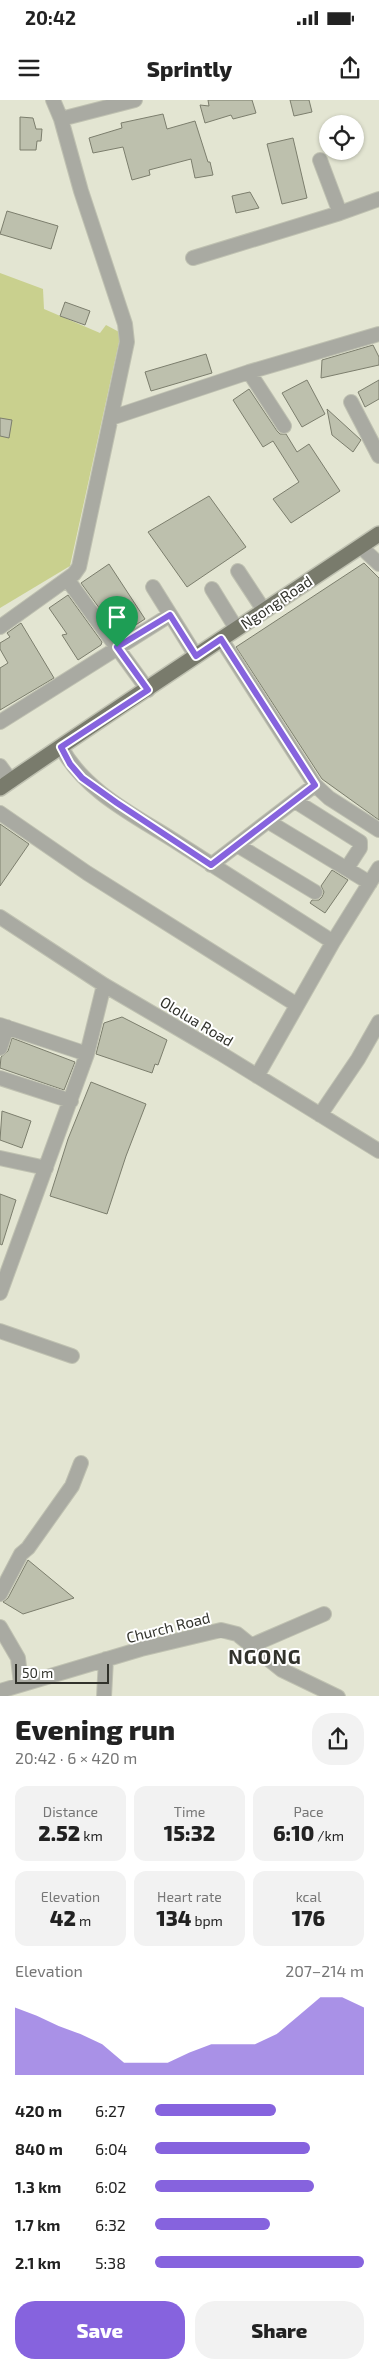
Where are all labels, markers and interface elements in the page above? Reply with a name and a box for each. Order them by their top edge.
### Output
text: 20:42 [25,6,76,29]
icon: menu [15,54,43,82]
icon: share [336,54,364,82]
text: Sprintly [147,55,232,81]
map controls [319,115,364,160]
button: locate [319,115,364,160]
street label: Ngong Road [237,572,315,632]
pin [96,596,138,647]
icon: arrive [103,603,131,631]
street label: Ololua Road [157,992,237,1050]
street label: Church Road [124,1608,212,1646]
district label: NGONG [228,1644,302,1668]
scale bar [15,1662,109,1685]
text: 50 m [22,1664,53,1681]
text: Evening run [15,1712,175,1746]
button: share [312,1713,364,1765]
text: 20:42 · 6 × 420 m [15,1748,137,1767]
text: Distance [43,1803,98,1820]
text: Time [174,1803,205,1820]
text: Pace [293,1803,324,1820]
text: 2.52 [38,1820,80,1845]
text: 15:32 [164,1820,215,1845]
text: 6:10 [273,1820,314,1845]
text: km [80,1827,103,1844]
text: /km [314,1827,344,1844]
text: Elevation [41,1888,100,1905]
text: Heart rate [157,1888,222,1905]
text: kcal [296,1888,321,1905]
text: 42 [50,1905,76,1930]
text: 134 [156,1905,191,1930]
text: 176 [292,1905,325,1930]
text: m [76,1912,91,1929]
text: bpm [191,1912,223,1929]
text: Elevation [15,1961,83,1980]
text: 207–214 m [285,1961,364,1980]
text: 420 m [15,2101,62,2120]
text: 6:27 [95,2101,125,2120]
text: 840 m [15,2139,63,2158]
text: 6:04 [95,2139,127,2158]
text: 1.3 km [15,2177,61,2196]
text: 6:02 [95,2177,127,2196]
text: 1.7 km [15,2215,60,2234]
text: 6:32 [95,2215,126,2234]
text: 2.1 km [15,2253,61,2272]
text: 5:38 [95,2253,126,2272]
button: Save [15,2301,185,2359]
button: Share [195,2301,364,2359]

